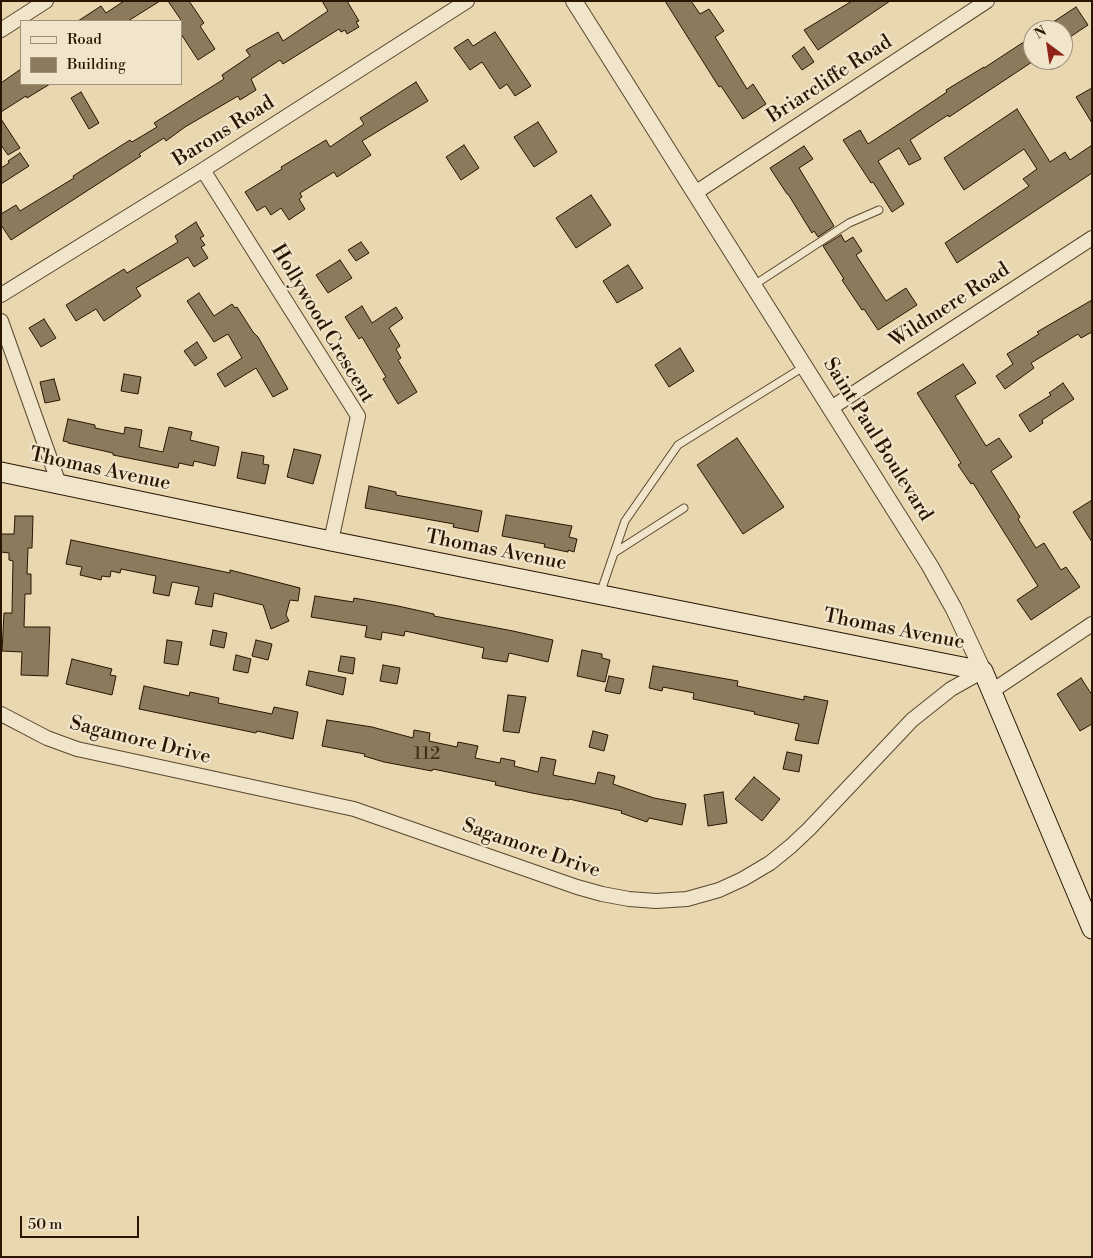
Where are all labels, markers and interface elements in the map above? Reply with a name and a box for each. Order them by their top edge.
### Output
legend [20,20,182,85]
north arrow [1023,20,1073,70]
text: N [1031,22,1050,44]
text: Road [67,30,102,49]
street label: Briarcliffe Road [763,31,897,129]
text: Building [67,55,126,74]
street label: Barons Road [169,91,279,173]
street label: Hollywood Crescent [265,240,379,408]
street label: Wildmere Road [886,258,1014,354]
street label: Saint Paul Boulevard [817,354,937,526]
street label: Thomas Avenue [27,443,173,497]
street label: Thomas Avenue [423,526,569,576]
street label: Thomas Avenue [821,605,967,655]
street label: Sagamore Drive [67,712,213,770]
house number: 112 [414,744,440,766]
street label: Sagamore Drive [459,814,603,884]
scale bar [22,1206,141,1238]
text: 50 m [28,1215,62,1234]

